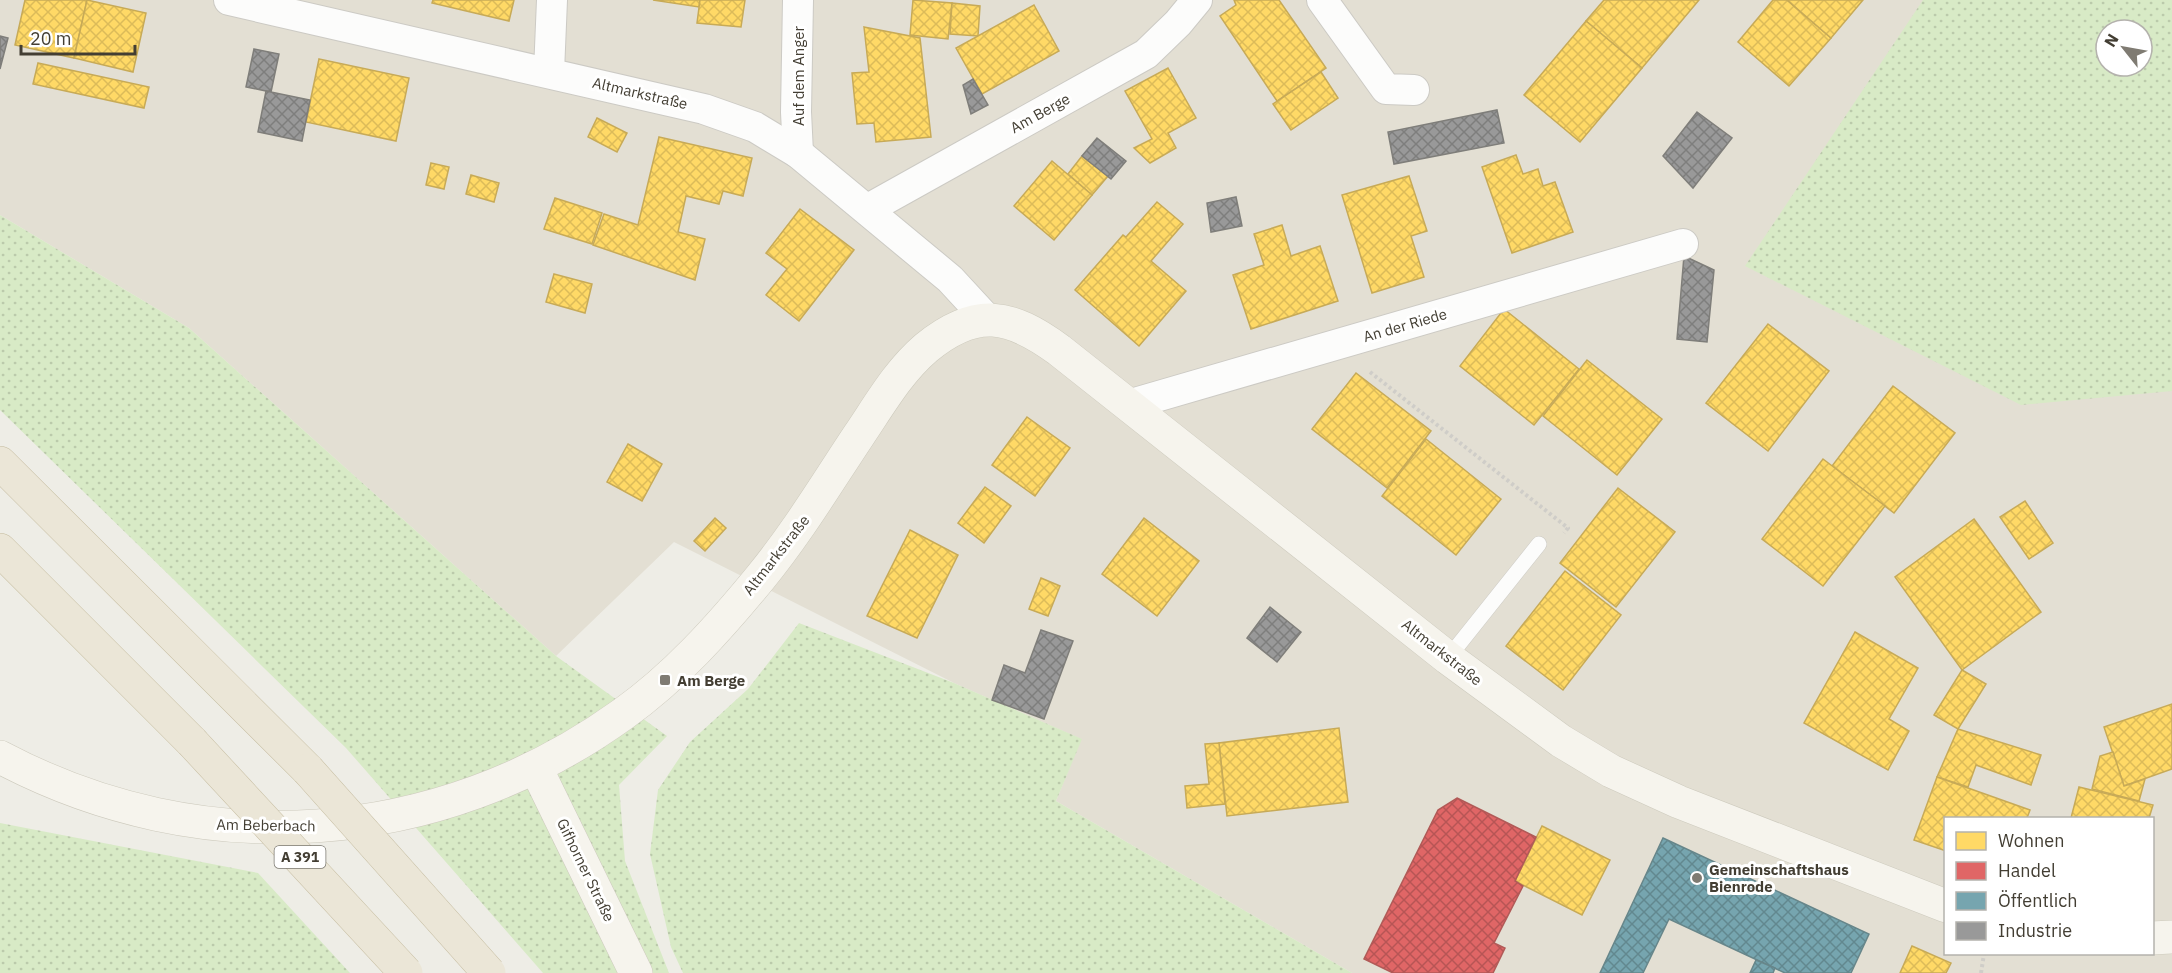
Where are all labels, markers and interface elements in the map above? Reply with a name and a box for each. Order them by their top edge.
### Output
scale bar [21,18,135,56]
north arrow [2094,18,2154,78]
street label: Auf dem Anger [789,26,808,126]
text: 20 m [30,27,72,50]
text: N [2100,30,2123,50]
street label: Altmarkstraße [591,73,689,113]
street label: Am Berge [1007,89,1073,137]
street label: An der Riede [1361,304,1449,346]
street label: Altmarkstraße [739,511,813,599]
street label: Altmarkstraße [1398,615,1486,689]
place label: Am Berge [677,671,745,690]
marker: Am Berge [658,673,672,687]
street label: Am Beberbach [216,815,316,835]
street label: Gifhorner Straße [553,815,619,925]
legend [1944,817,2154,955]
text: Wohnen [1998,829,2064,852]
road number: A 391 [274,846,326,868]
text: Handel [1998,859,2056,882]
place label: Gemeinschaftshaus Bienrode [1709,860,1849,896]
marker: Gemeinschaftshaus Bienrode [1690,871,1704,885]
text: Öffentlich [1998,889,2077,912]
text: Industrie [1998,919,2072,942]

